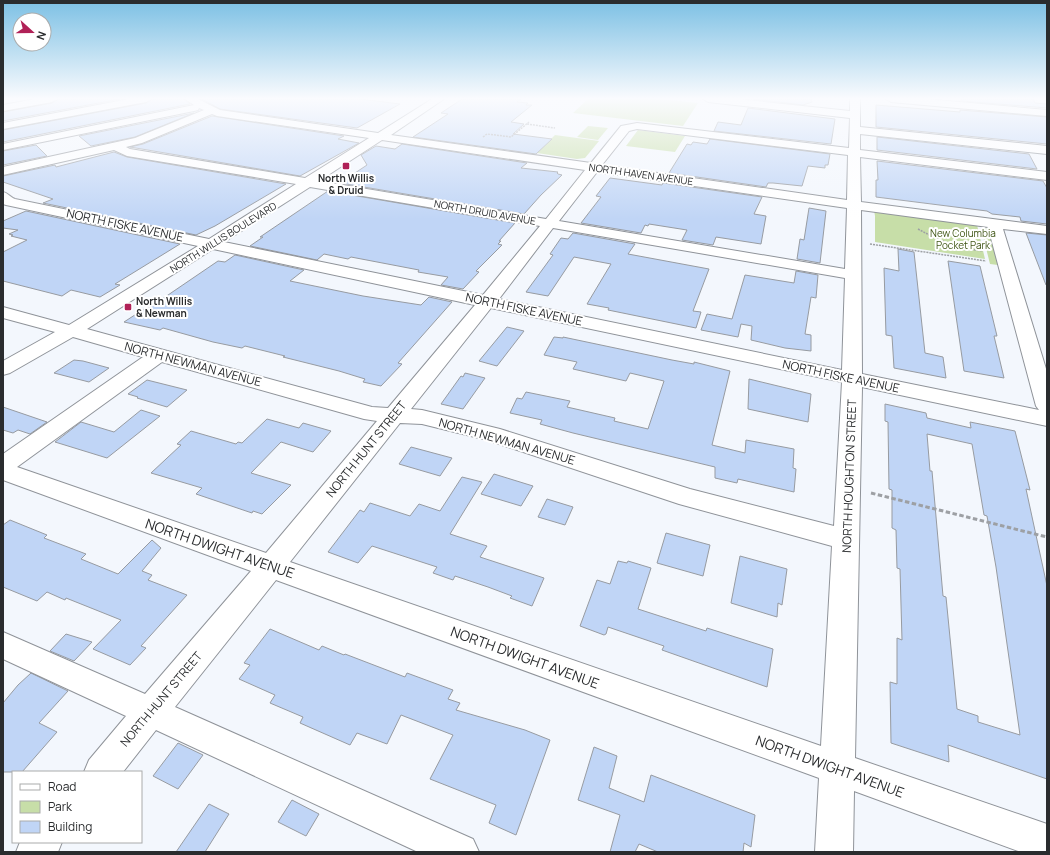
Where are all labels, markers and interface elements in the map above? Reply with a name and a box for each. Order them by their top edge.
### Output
north arrow [12,12,52,52]
text: N [33,29,50,42]
street label: NORTH HAVEN AVENUE [588,160,694,188]
marker: North Willis & Druid [341,161,351,171]
place label: North Willis & Druid [318,171,375,197]
street label: NORTH DRUID AVENUE [433,196,537,228]
street label: NORTH WILLIS BOULEVARD [167,198,279,276]
street label: NORTH FISKE AVENUE [65,204,185,246]
park label: New Columbia Pocket Park [930,226,996,252]
street label: NORTH FISKE AVENUE [464,288,584,330]
place label: North Willis & Newman [136,294,193,320]
marker: North Willis & Newman [123,302,133,312]
street label: NORTH NEWMAN AVENUE [123,338,264,391]
street label: NORTH FISKE AVENUE [781,355,901,397]
street label: NORTH HUNT STREET [322,397,411,501]
street label: NORTH HOUGHTON STREET [838,398,860,553]
street label: NORTH NEWMAN AVENUE [437,413,577,469]
street label: NORTH DWIGHT AVENUE [143,514,297,582]
street label: NORTH DWIGHT AVENUE [448,621,602,693]
street label: NORTH HUNT STREET [116,647,206,750]
street label: NORTH DWIGHT AVENUE [753,730,907,802]
legend [12,771,142,843]
text: Road [48,778,76,795]
text: Park [48,798,73,815]
text: Building [48,818,92,835]

